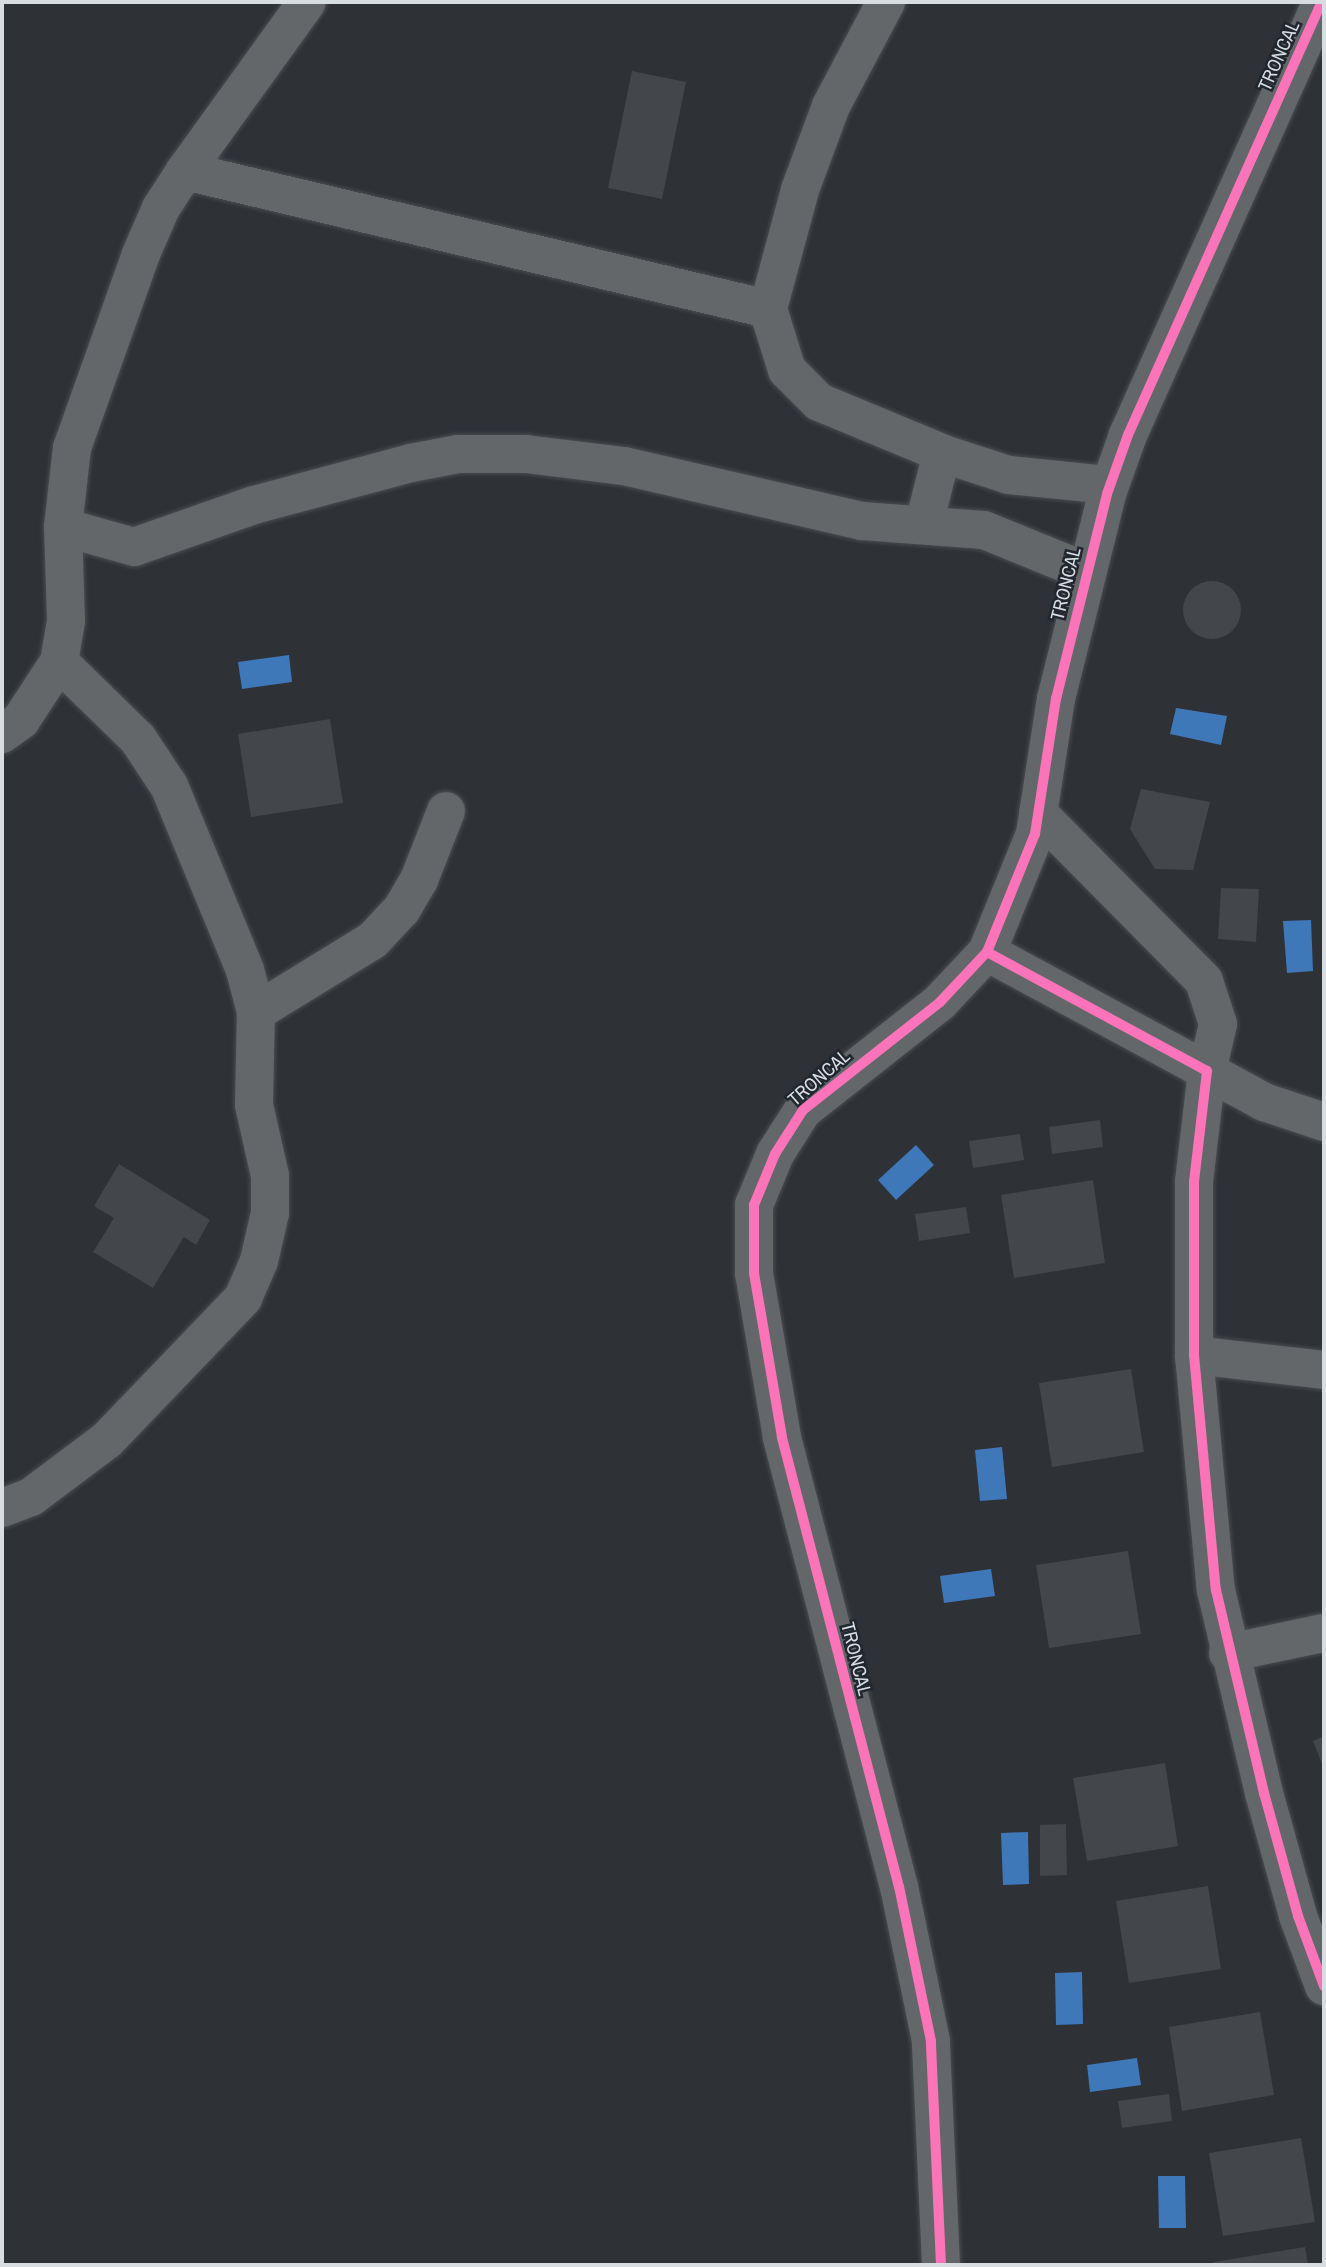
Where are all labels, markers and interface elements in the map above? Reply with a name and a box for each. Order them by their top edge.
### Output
street label: TRONCAL [1253,17,1305,95]
street label: TRONCAL [1046,545,1086,623]
street label: TRONCAL [783,1045,855,1111]
street label: TRONCAL [836,1620,876,1698]

